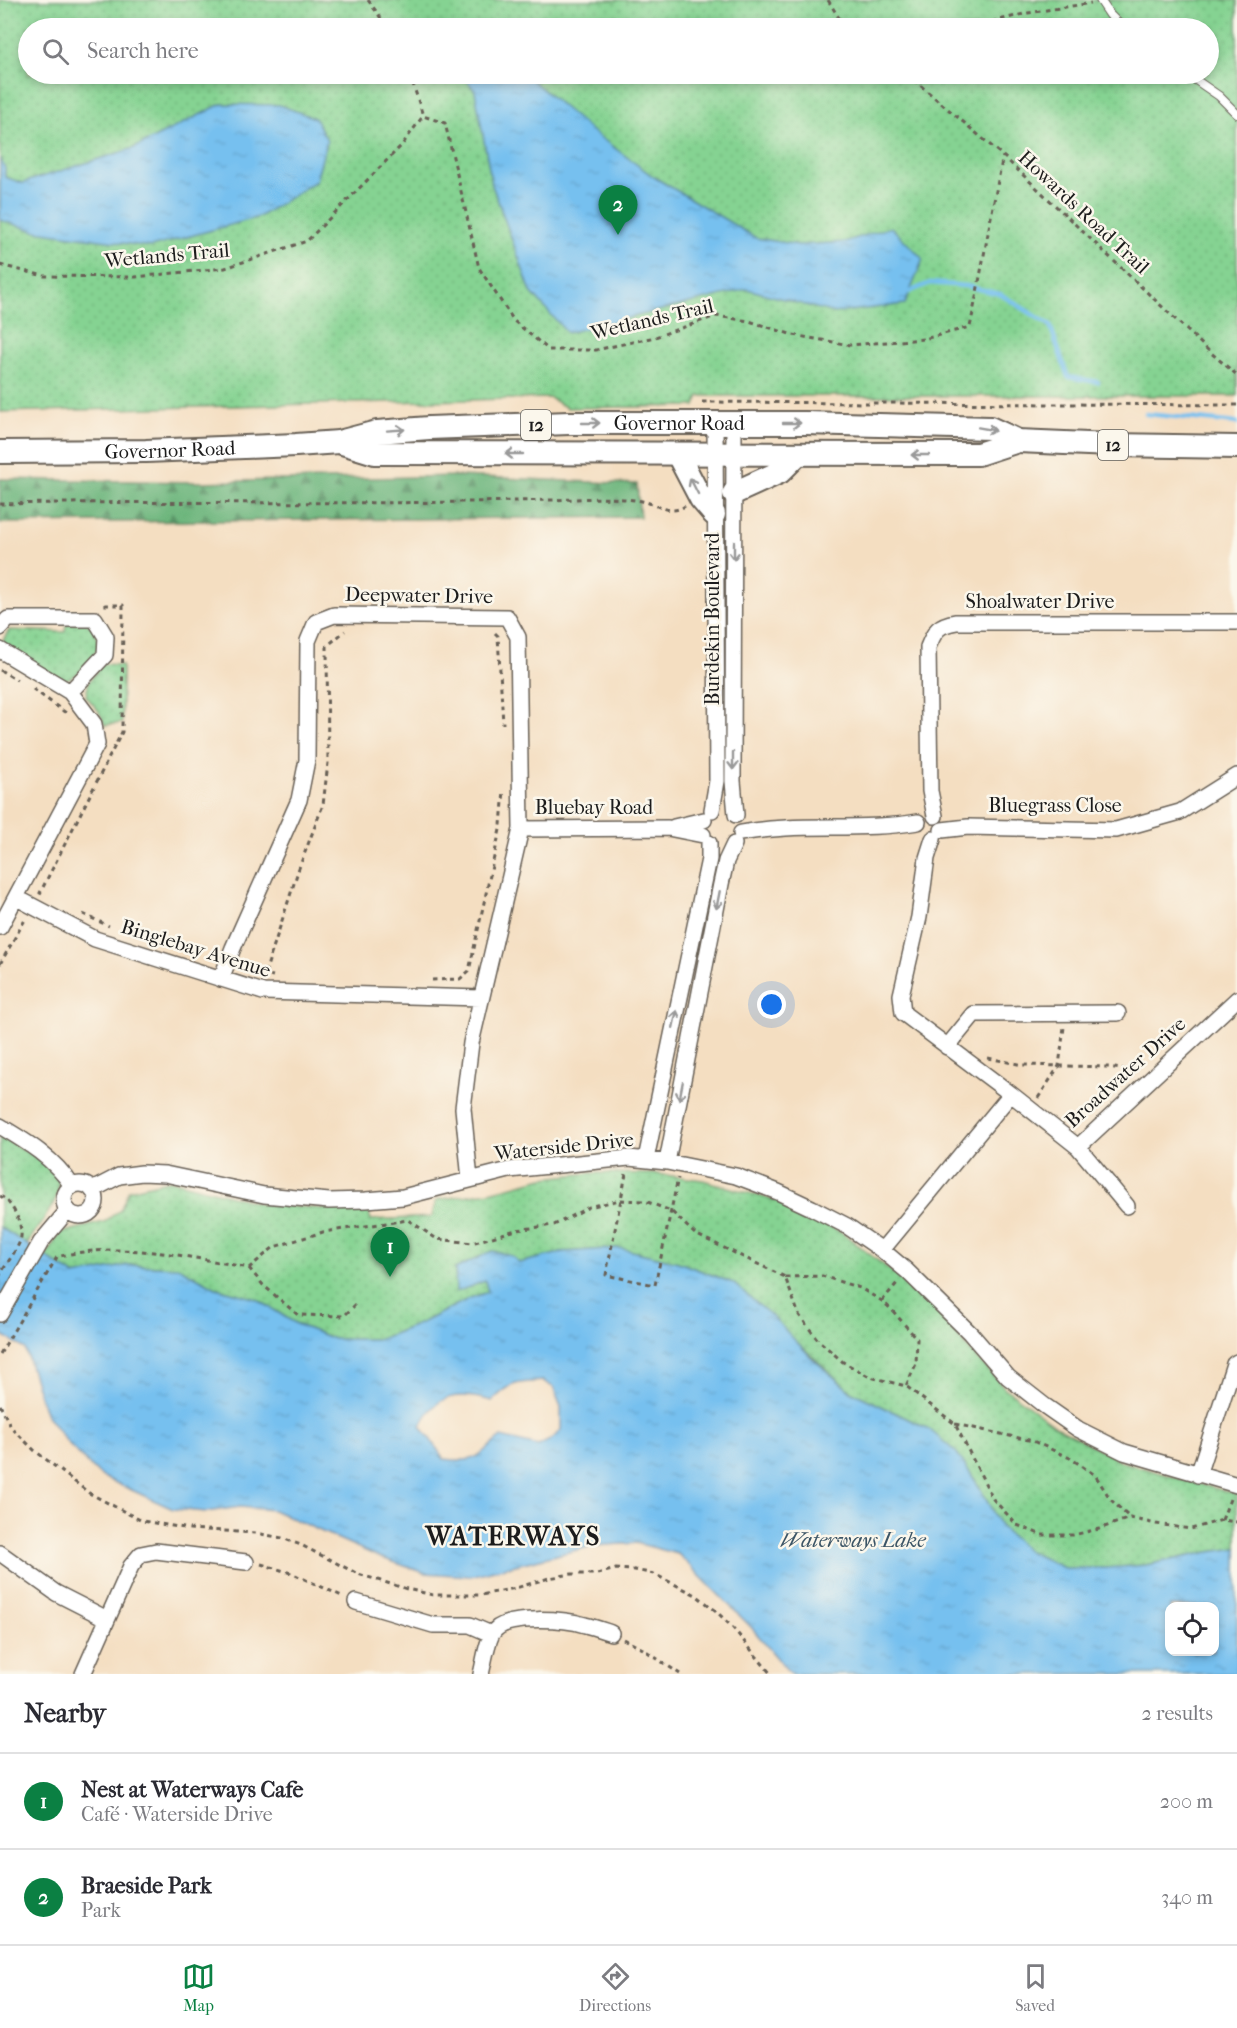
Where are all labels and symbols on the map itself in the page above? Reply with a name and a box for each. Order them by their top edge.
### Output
street label: Howards Road Trail [1014,146,1154,279]
pin: 2 [598,186,638,235]
street label: Wetlands Trail [103,239,231,273]
street label: Wetlands Trail [587,294,716,345]
road number: 12 [521,410,551,440]
street label: Governor Road [614,412,746,435]
one-way arrow [581,417,601,429]
one-way arrow [782,417,802,429]
one-way arrow [977,424,996,435]
one-way arrow [386,425,406,436]
road number: 12 [1098,430,1128,460]
street label: Governor Road [104,436,237,463]
one-way arrow [505,448,525,460]
one-way arrow [910,449,930,461]
one-way arrow [688,478,700,495]
street label: Burdekin Boulevard [701,531,724,706]
one-way arrow [728,541,740,561]
street label: Deepwater Drive [345,583,493,608]
street label: Shoalwater Drive [966,590,1114,613]
one-way arrow [727,751,739,771]
street label: Bluegrass Close [988,794,1122,817]
street label: Bluebay Road [535,796,654,819]
one-way arrow [712,889,723,909]
street label: Binglebay Avenue [118,915,274,982]
your location [757,990,786,1019]
one-way arrow [670,1010,681,1030]
street label: Broadwater Drive [1060,1012,1190,1132]
one-way arrow [675,1081,686,1100]
street label: Waterside Drive [492,1128,635,1165]
pin: 1 [370,1228,410,1277]
district label: WATERWAYS [424,1521,601,1552]
water label: Waterways Lake [780,1528,926,1552]

